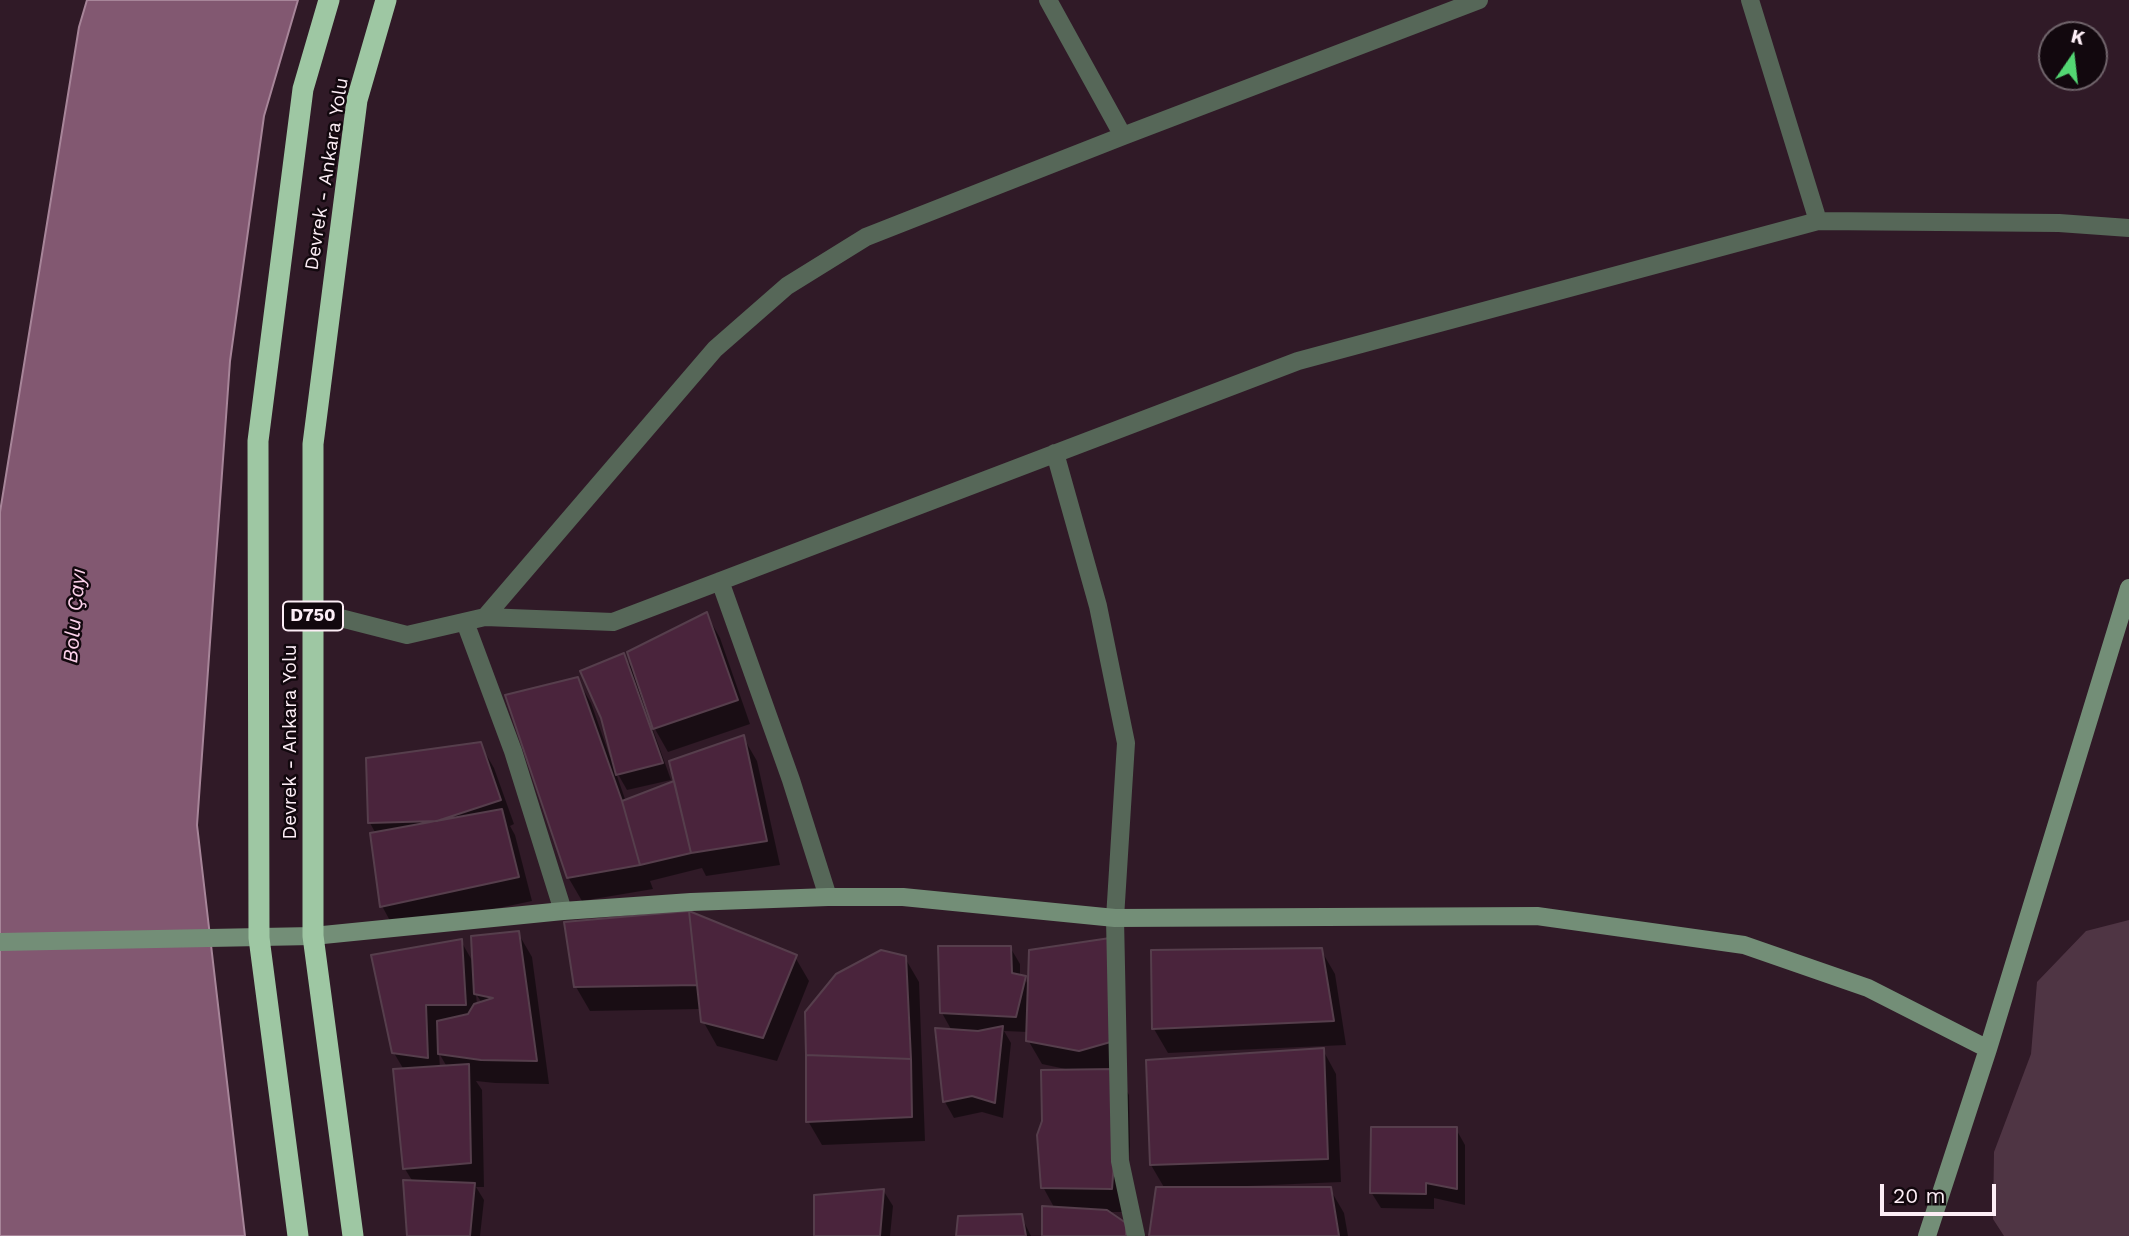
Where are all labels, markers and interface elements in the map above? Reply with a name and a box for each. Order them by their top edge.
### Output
north arrow [2038,21,2108,91]
text: K [2069,24,2087,50]
street label: Devrek - Ankara Yolu [300,76,354,272]
water label: Bolu Çayı [58,568,92,664]
road number: D750 [283,602,343,630]
street label: Devrek - Ankara Yolu [279,645,301,839]
scale bar [1884,1170,2000,1214]
text: 20 m [1893,1183,1945,1208]

